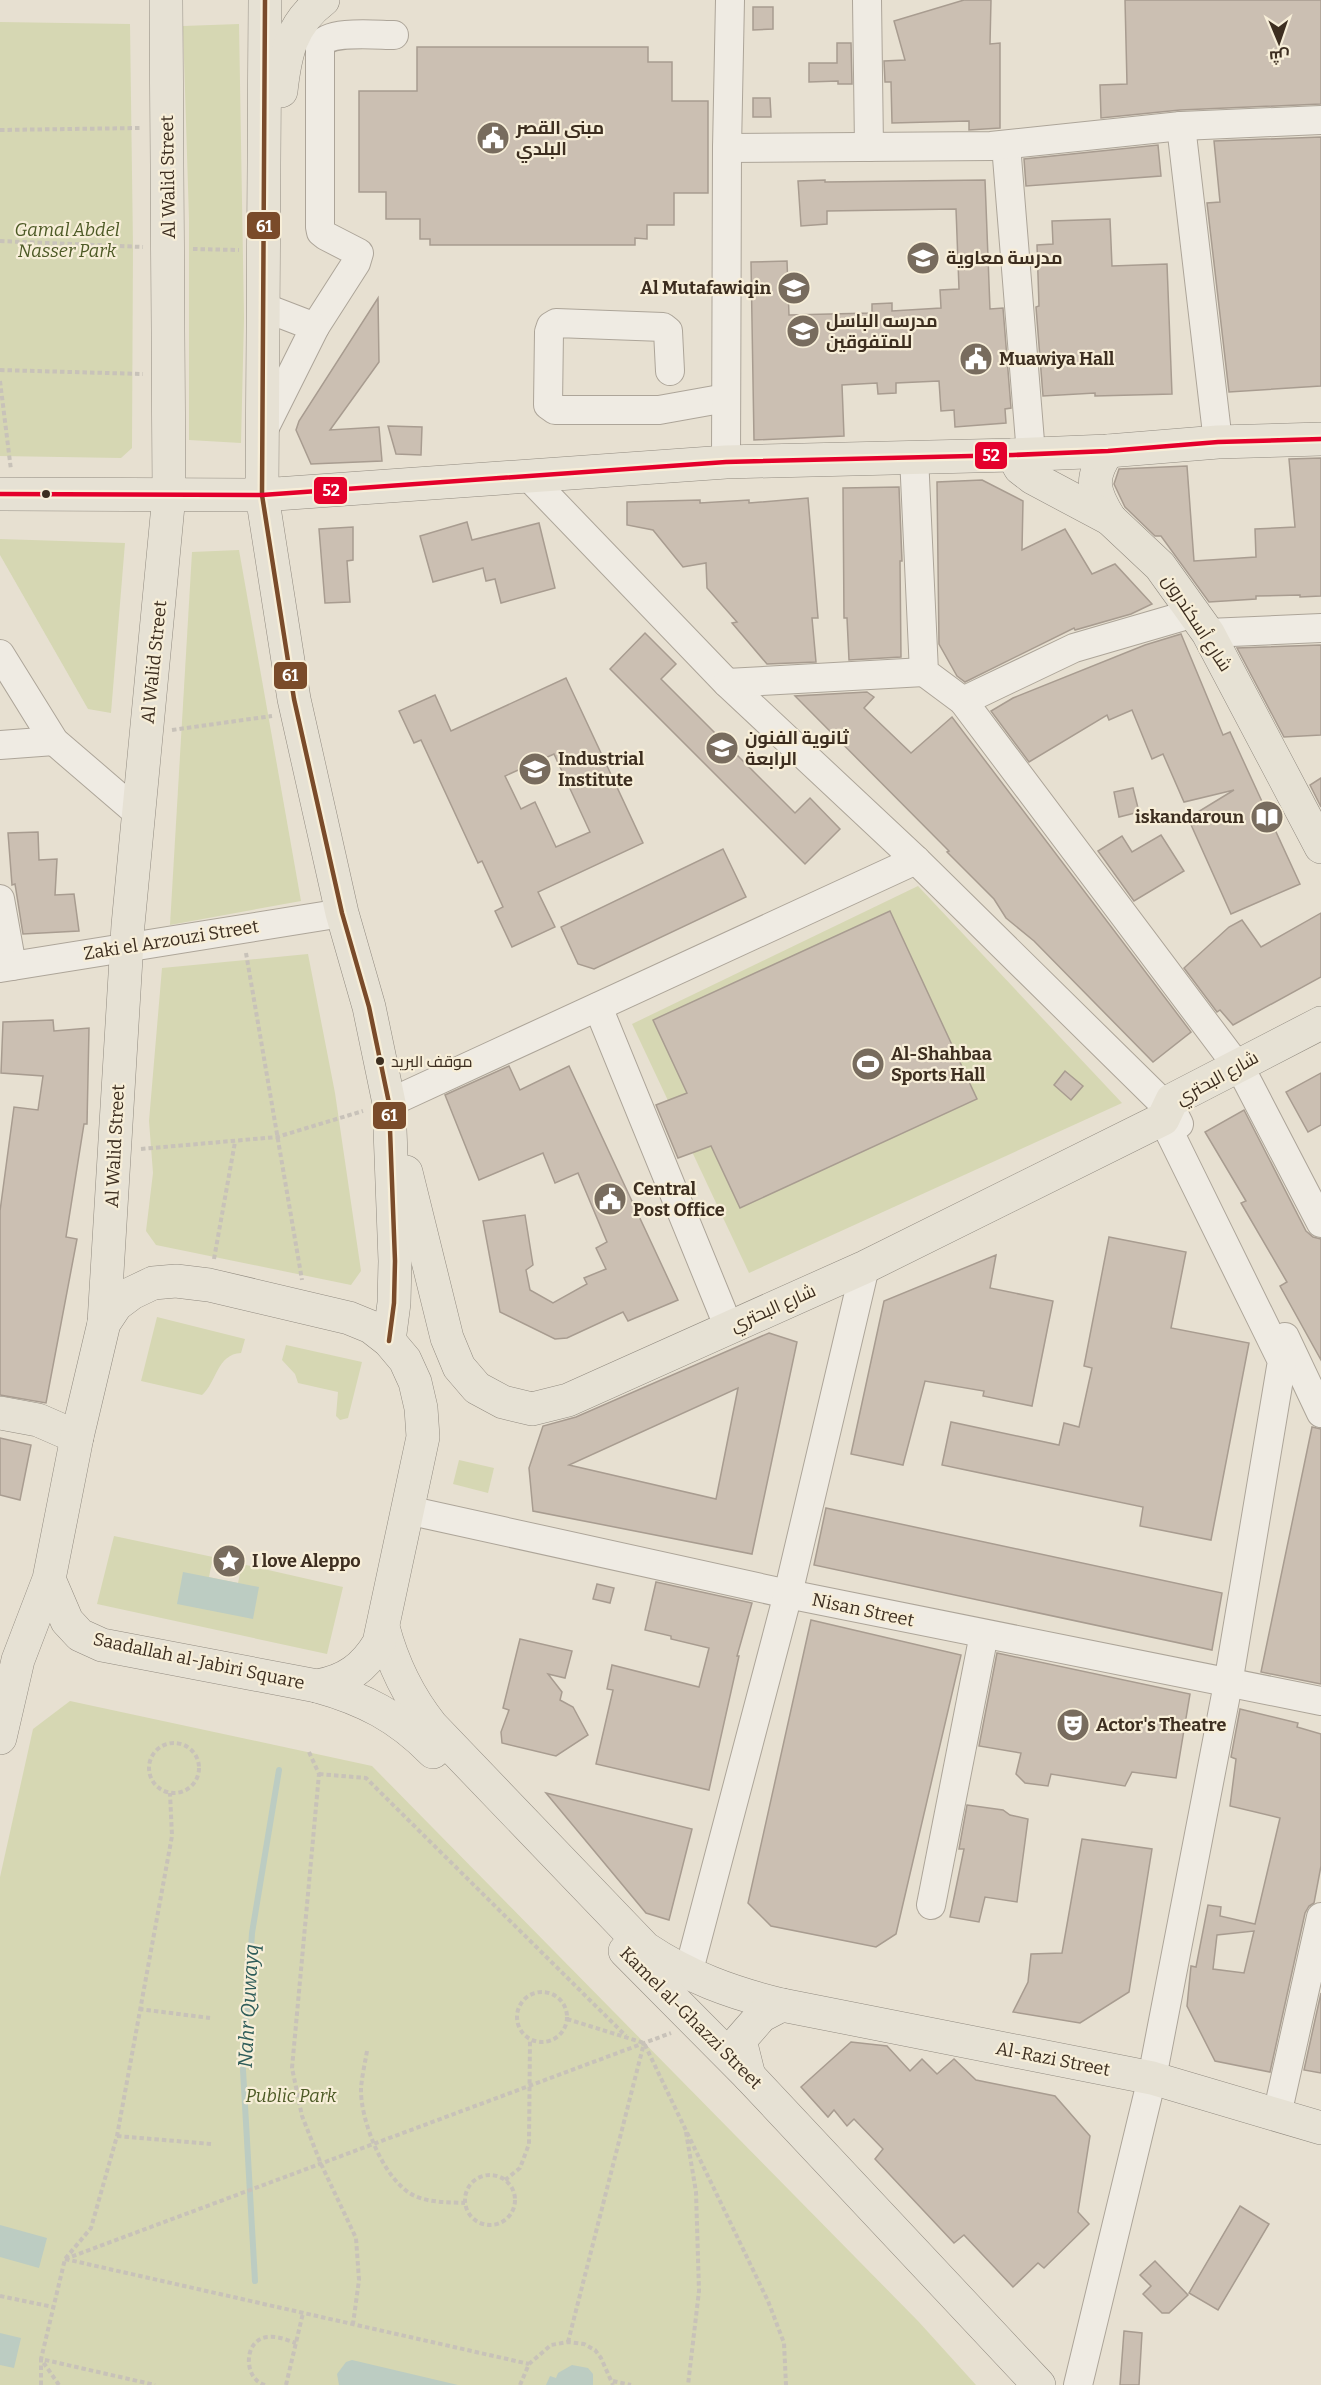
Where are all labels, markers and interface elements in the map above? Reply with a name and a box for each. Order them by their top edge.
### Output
north arrow [1249,12,1309,72]
text: ش [1269,47,1290,66]
street label: Al Walid Street [156,114,180,239]
place label: مبنى القصر البلدي [515,117,604,163]
public building icon: مبنى القصر البلدي [475,120,511,156]
line badge: 61 [246,211,281,240]
text: 61 [256,217,272,236]
park label: Gamal Abdel Nasser Park [14,219,120,262]
school or university icon: مدرسة معاوية [905,240,941,276]
place label: مدرسة معاوية [946,247,1063,269]
school or university icon: Al Mutafawiqin [776,270,812,306]
place label: Al Mutafawiqin [640,277,771,299]
place label: مدرسه الباسل للمتفوقين [826,310,938,353]
school or university icon: مدرسه الباسل للمتفوقين [785,313,821,349]
public building icon: Muawiya Hall [958,341,994,377]
place label: Muawiya Hall [999,348,1115,370]
line badge: 52 [974,441,1008,470]
text: 52 [982,446,1000,465]
line badge: 52 [313,476,348,505]
text: 52 [322,481,340,500]
unlabelled marker [40,488,52,500]
street label: شارع أسكندرون [1157,570,1237,676]
street label: Al Walid Street [137,599,171,725]
line badge: 61 [273,661,308,690]
text: 61 [282,666,298,685]
place label: ثانوية الفنون الرابعة [745,727,849,770]
school or university icon: ثانوية الفنون الرابعة [704,730,740,766]
place label: Industrial Institute [558,748,644,791]
school or university icon: Industrial Institute [517,751,553,787]
library icon: iskandaroun [1249,799,1285,835]
place label: iskandaroun [1135,806,1244,828]
street label: Zaki el Arzouzi Street [82,915,261,965]
place label: Al-Shahbaa Sports Hall [891,1043,992,1086]
sports icon: Al-Shahbaa Sports Hall [850,1046,886,1082]
street label: شارع البحتري [1172,1046,1264,1112]
place label: موقف البريد [391,1052,473,1071]
marker: موقف البريد [374,1055,386,1067]
street label: Al Walid Street [101,1083,129,1208]
line badge: 61 [372,1101,407,1130]
text: 61 [381,1106,397,1125]
place label: Central Post Office [633,1178,725,1221]
public building icon: Central Post Office [592,1181,628,1217]
street label: شارع البحتري [727,1279,820,1339]
place icon: I love Aleppo [211,1543,247,1579]
place label: I love Aleppo [252,1550,361,1572]
street label: Nisan Street [810,1588,917,1632]
street label: Saadallah al-Jabiri Square [91,1628,307,1694]
theatre icon: Actor's Theatre [1055,1707,1091,1743]
place label: Actor's Theatre [1096,1714,1227,1736]
street label: Kamel al-Ghazzi Street [615,1942,767,2094]
water label: Nahr Quwayq [233,1943,263,2069]
street label: Al-Razi Street [994,2037,1112,2081]
park label: Public Park [245,2085,337,2107]

